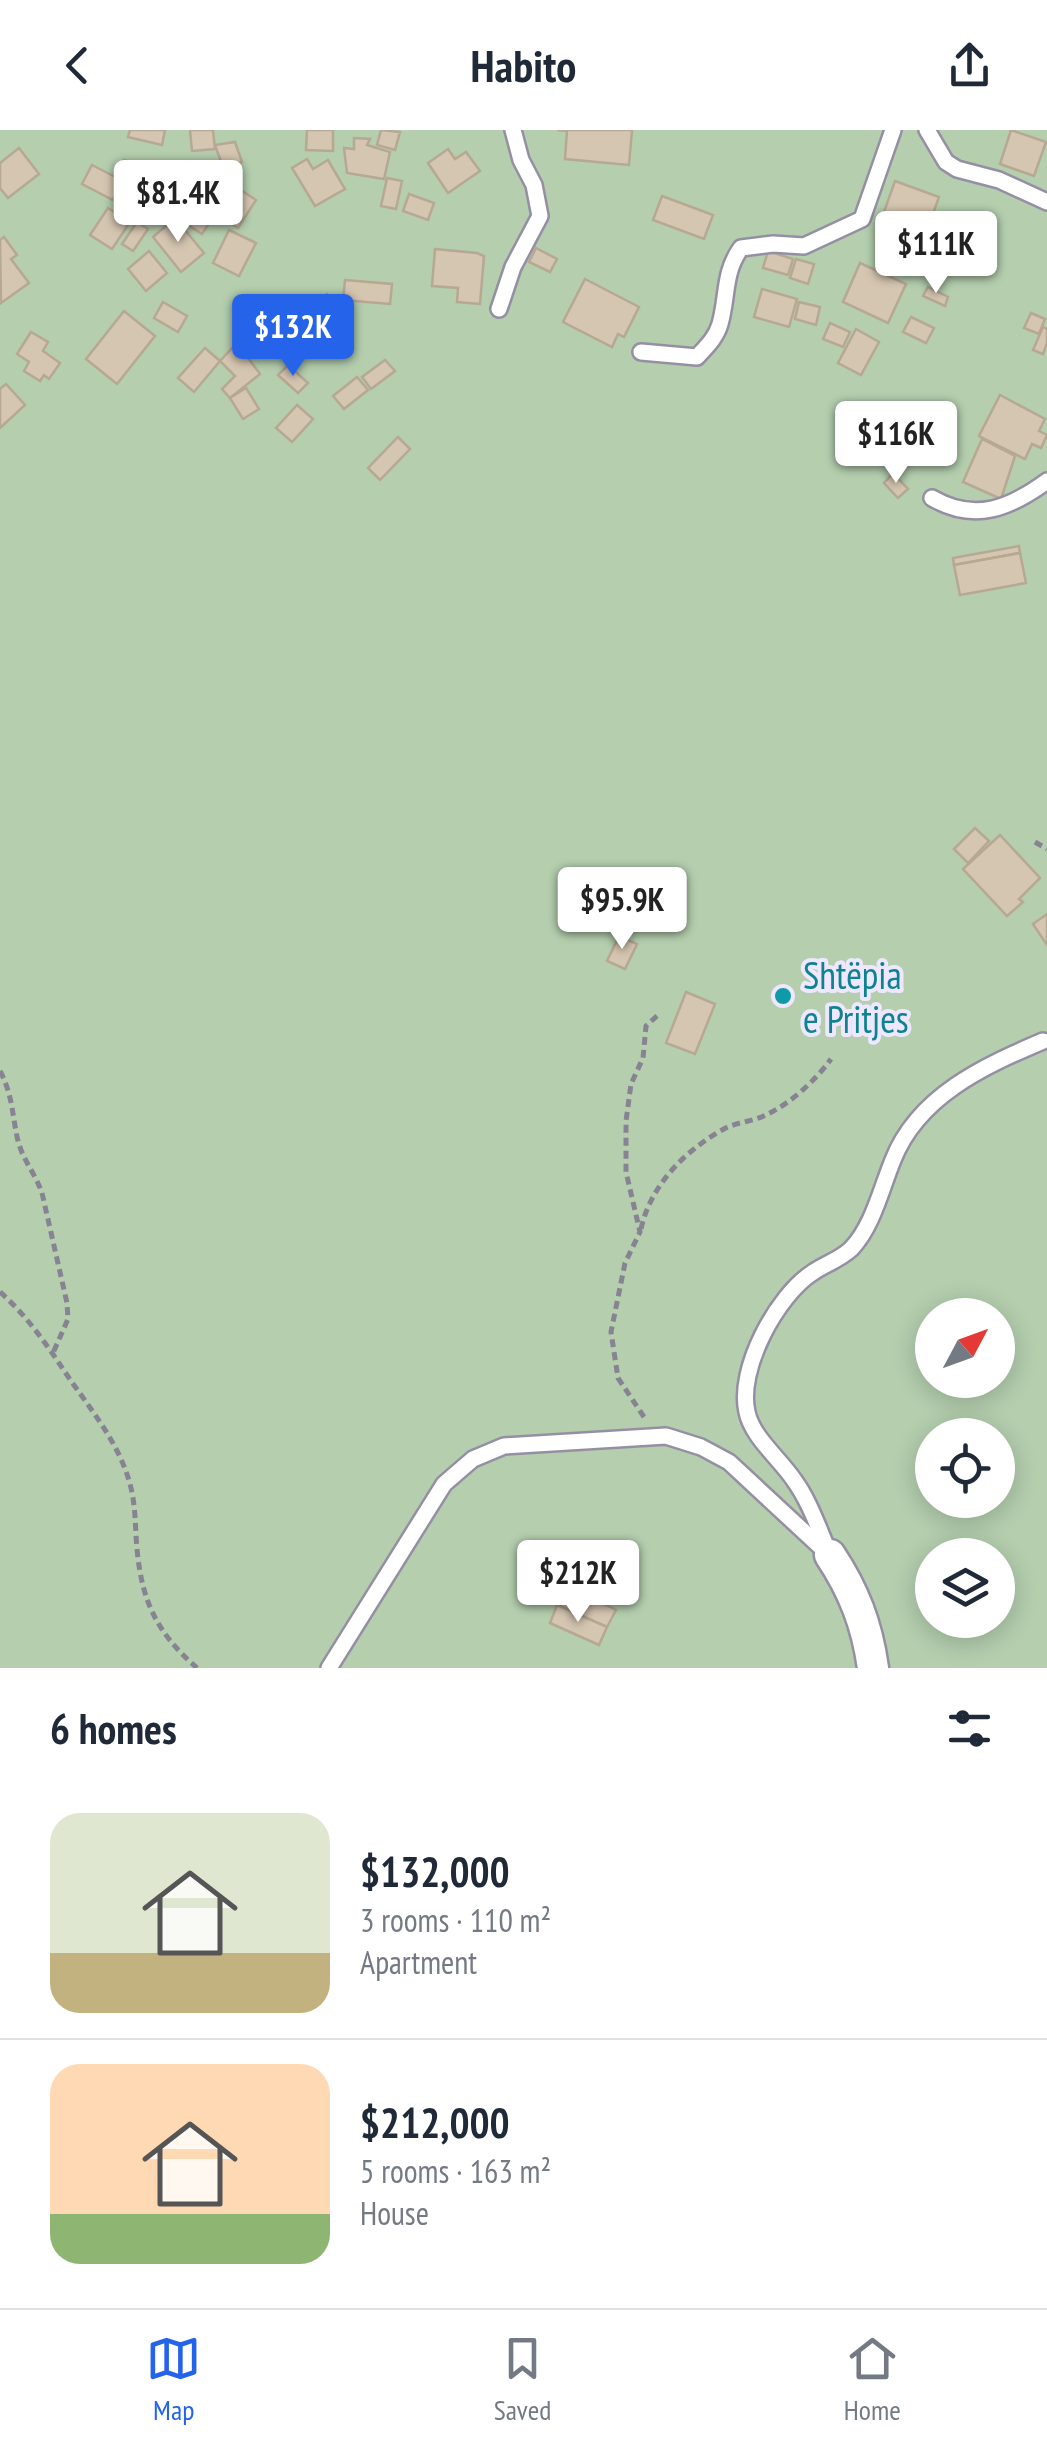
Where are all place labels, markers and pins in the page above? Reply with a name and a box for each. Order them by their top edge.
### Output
pin: $81.4K [97,160,259,245]
pin: $111K [866,211,1006,296]
pin: $132K [223,294,363,379]
pin: $116K [826,401,966,486]
pin: $95.9K [541,867,703,952]
place label: Shtëpia e Pritjes [803,950,909,1043]
marker: Shtëpia e Pritjes [772,985,794,1007]
pin: $212K [508,1540,648,1625]

